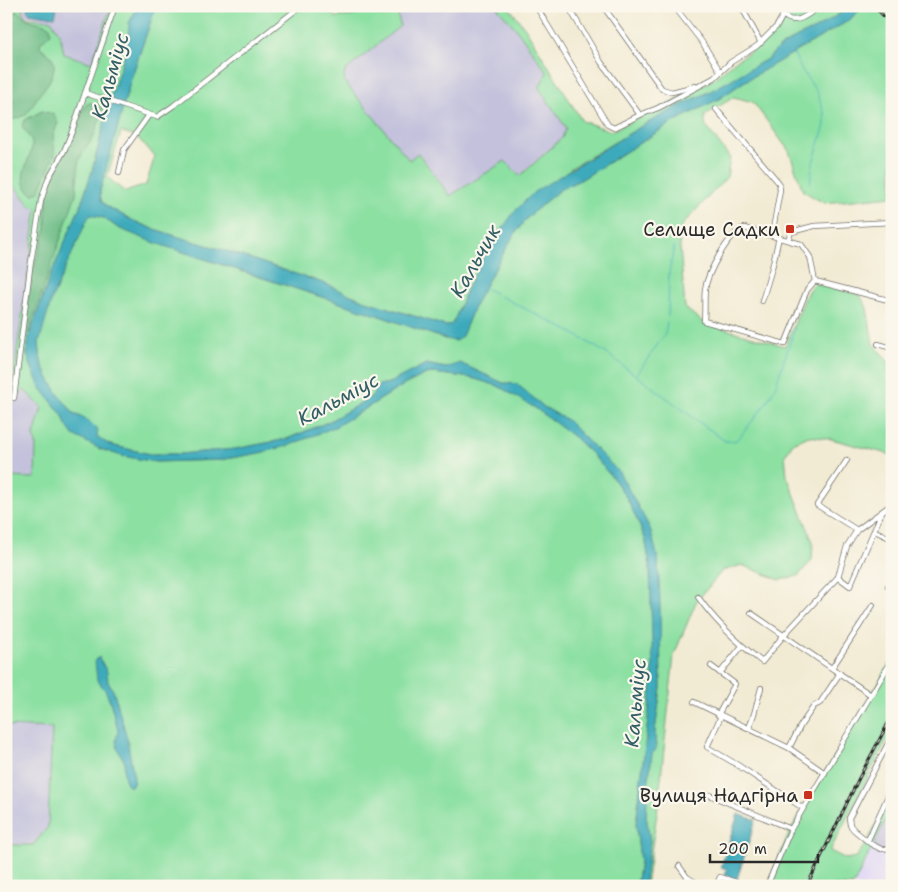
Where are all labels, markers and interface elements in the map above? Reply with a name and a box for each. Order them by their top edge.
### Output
water label: Кальміус [85,30,135,122]
place label: Селище Садки [643,217,780,242]
water label: Кальчик [444,219,507,302]
marker: Селище Садки [784,223,796,235]
water label: Кальміус [293,367,383,431]
water label: Кальміус [618,658,652,748]
place label: Вулиця Надгірна [640,783,798,808]
marker: Вулиця Надгірна [802,789,814,801]
scale bar [710,832,818,864]
text: 200 m [718,839,767,859]

